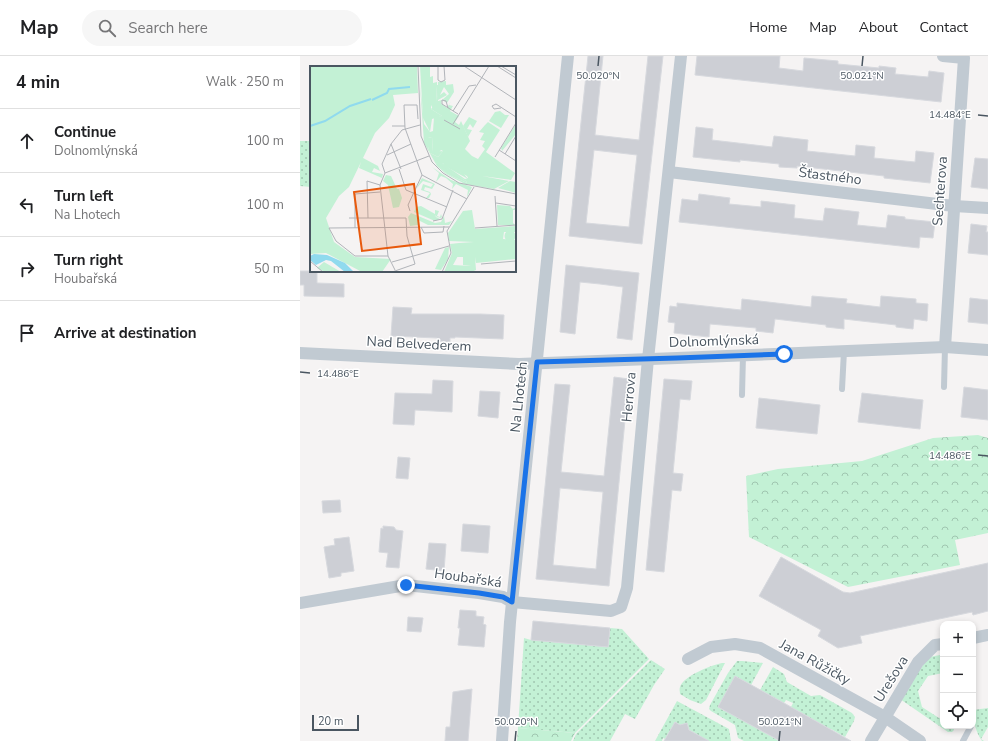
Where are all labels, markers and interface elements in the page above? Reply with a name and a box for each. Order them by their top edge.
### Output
search box [82,10,362,46]
text: Map [20,15,58,41]
icon: search [96,17,118,39]
text: Search here [128,18,208,38]
text: Home [749,18,787,37]
text: Map [809,18,837,37]
text: About [859,18,898,37]
text: Contact [920,18,968,37]
inset map [310,66,516,272]
text: 50.020°N [576,69,620,83]
text: 50.021°N [840,69,884,83]
text: 4 min [16,71,60,94]
text: Walk · 250 m [206,73,284,91]
text: 14.484°E [929,108,971,122]
text: Continue [54,122,116,142]
icon: ahead [16,130,38,152]
text: 100 m [246,132,284,150]
text: Dolnomlýnská [54,142,138,160]
street label: Sechterova [928,155,952,227]
street label: Šťastného [797,163,863,189]
text: Turn left [54,186,113,206]
icon: left [16,194,38,216]
text: 100 m [246,196,284,214]
text: Na Lhotech [54,206,120,224]
text: Turn right [54,250,123,270]
icon: right [16,258,38,280]
text: 50 m [254,260,284,278]
text: Houbařská [54,270,117,288]
icon: arrive [16,322,38,344]
text: Arrive at destination [54,323,197,343]
street label: Dolnomlýnská [669,330,759,352]
street label: Nad Belvederem [366,332,472,356]
route start [775,345,793,363]
street label: Na Lhotech [506,361,532,433]
text: 14.486°E [317,367,359,381]
street label: Herrova [617,371,641,423]
text: 14.486°E [929,449,971,463]
street label: Houbařská [433,564,503,592]
route end [397,576,415,594]
map controls [940,621,976,729]
button: + [940,621,976,657]
street label: Jana Růžičky [775,634,855,690]
street label: Urešova [869,652,913,706]
button: − [940,657,976,693]
button: locate [940,693,976,729]
scale bar [312,713,359,732]
text: 20 m [318,714,343,729]
text: 50.020°N [494,715,538,729]
text: 50.021°N [758,715,802,729]

